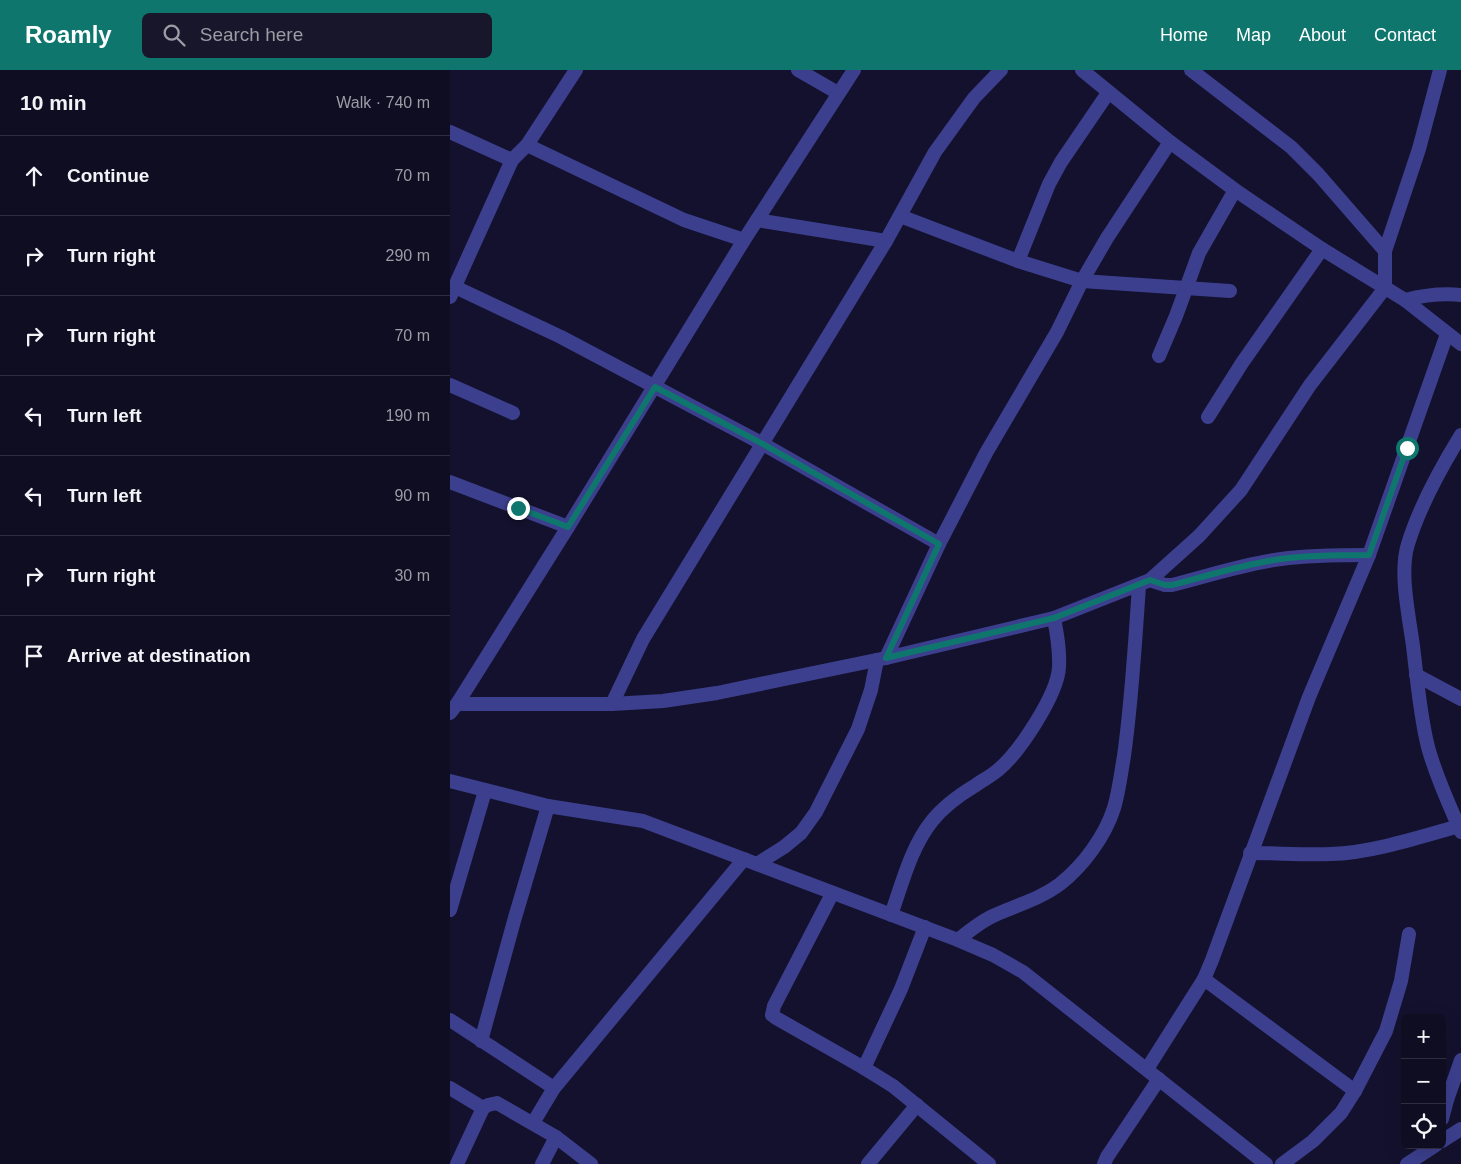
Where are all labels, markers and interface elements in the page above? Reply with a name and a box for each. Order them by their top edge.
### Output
search box [142,13,492,58]
text: Roamly [25,21,112,48]
icon: search [160,21,188,49]
text: Search here [200,24,303,45]
text: Home [1160,25,1208,45]
text: Map [1236,25,1271,45]
text: About [1299,25,1346,45]
text: Contact [1374,25,1436,45]
text: 10 min [20,91,87,114]
text: Walk · 740 m [336,94,430,111]
icon: ahead [20,162,48,190]
text: Continue [67,165,149,186]
text: 70 m [394,167,430,184]
icon: right [20,242,48,270]
text: Turn right [67,245,155,266]
text: 290 m [386,247,430,264]
icon: right [20,322,48,350]
text: Turn right [67,325,155,346]
text: 70 m [394,327,430,344]
icon: left [20,402,48,430]
text: Turn left [67,405,142,426]
text: 190 m [386,407,430,424]
route start [1396,437,1419,460]
icon: left [20,482,48,510]
text: Turn left [67,485,142,506]
text: 90 m [394,487,430,504]
route end [507,497,530,520]
icon: right [20,562,48,590]
text: Turn right [67,565,155,586]
text: 30 m [394,567,430,584]
icon: arrive [20,642,48,670]
text: Arrive at destination [67,645,251,666]
map controls [1401,1014,1446,1149]
button: + [1401,1014,1446,1059]
button: − [1401,1059,1446,1104]
button: locate [1401,1104,1446,1149]

